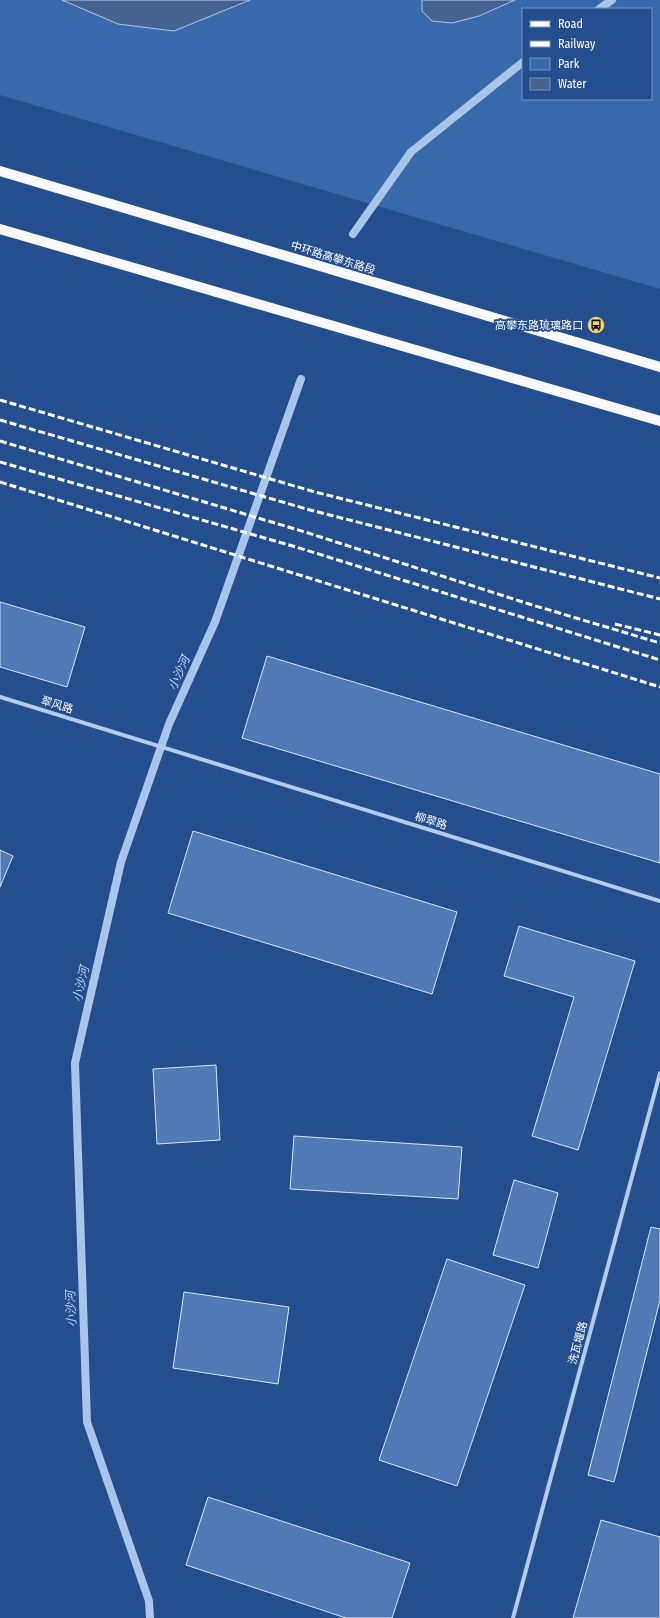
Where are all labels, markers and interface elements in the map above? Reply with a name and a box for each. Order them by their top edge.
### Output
legend [522,8,652,100]
text: Road [558,17,583,31]
text: Railway [558,37,596,51]
text: Park [558,57,580,71]
text: Water [558,77,587,91]
street label: 中环路高攀东路段 [289,239,377,277]
bus stop icon: 高攀东路琉璃路口 [586,315,606,335]
place label: 高攀东路琉璃路口 [495,319,583,332]
water label: 小沙河 [165,652,194,692]
street label: 翠风路 [39,694,75,716]
street label: 柳翠路 [413,810,449,832]
water label: 小沙河 [70,963,92,1003]
water label: 小沙河 [63,1289,79,1327]
street label: 洗瓦堰路 [566,1320,590,1366]

